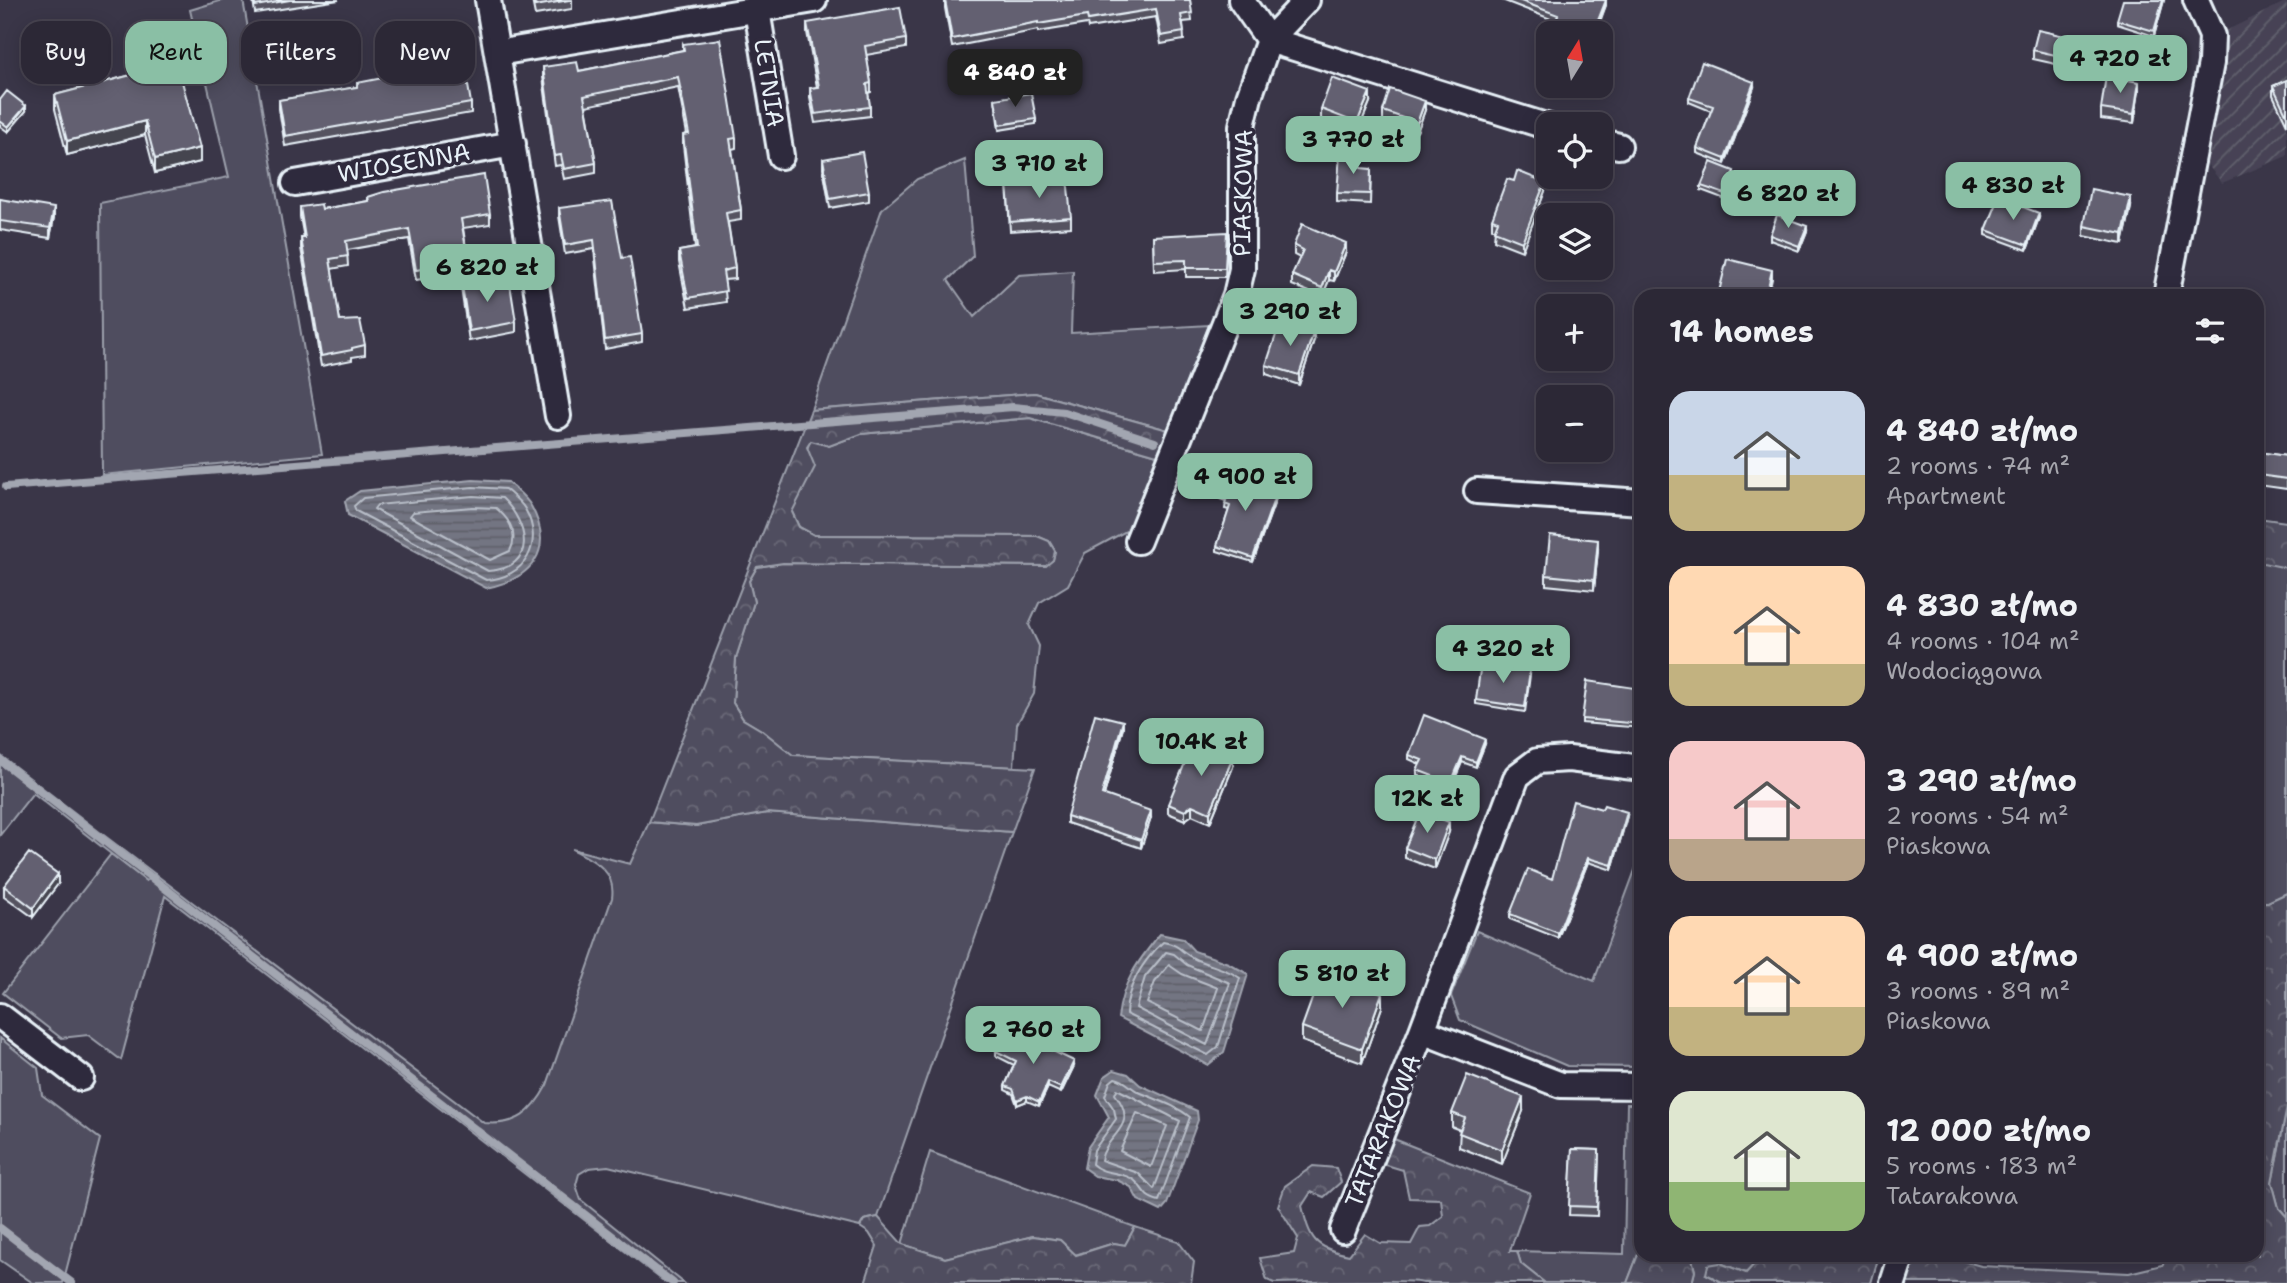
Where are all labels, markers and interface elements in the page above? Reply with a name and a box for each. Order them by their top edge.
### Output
chip: Buy [21,21,111,84]
chip: Rent [125,21,227,84]
chip: Filters [241,21,361,84]
chip: New [375,21,475,84]
north arrow [1536,21,1614,98]
map controls [1536,21,1613,462]
street label: LETNIA [746,36,792,130]
pin: 4 720 zł [2048,36,2192,95]
text: 4 720 zł [2069,43,2171,73]
pin: 4 840 zł [943,50,1087,109]
text: 4 840 zł [963,57,1067,87]
button: locate [1536,112,1613,189]
pin: 3 770 zł [1281,116,1425,176]
text: 3 770 zł [1302,124,1404,154]
street label: PIASKOWA [1226,129,1260,257]
street label: WIOSENNA [335,136,473,190]
pin: 3 710 zł [967,140,1111,200]
text: 3 710 zł [991,148,1087,178]
pin: 4 830 zł [1941,162,2085,222]
pin: 6 820 zł [1716,170,1860,230]
text: 4 830 zł [1962,170,2065,200]
text: 6 820 zł [1737,178,1839,208]
button: layers [1536,203,1613,280]
pin: 6 820 zł [415,244,559,304]
text: 6 820 zł [436,252,538,282]
pin: 3 290 zł [1218,288,1362,348]
button: + [1536,294,1613,371]
text: 3 290 zł [1239,296,1341,326]
text: 14 homes [1669,311,1814,352]
icon: filters [2191,312,2229,350]
button: − [1536,385,1613,462]
text: 4 840 zł/mo [1886,410,2078,451]
icon: home [1725,419,1809,503]
text: 2 rooms · 74 m² [1886,451,2070,481]
pin: 4 900 zł [1173,454,1317,513]
text: 4 900 zł [1193,461,1297,491]
text: Apartment [1886,481,2006,511]
text: 4 830 zł/mo [1886,585,2078,626]
icon: home [1725,594,1809,678]
pin: 4 320 zł [1431,626,1575,685]
text: 4 rooms · 104 m² [1886,626,2079,656]
text: 4 320 zł [1452,633,1554,663]
text: Wodociągowa [1886,656,2042,686]
pin: 10.4K zł [1129,718,1273,778]
text: 10.4K zł [1155,726,1247,756]
text: 3 290 zł/mo [1886,760,2077,801]
icon: home [1725,769,1809,853]
pin: 12K zł [1370,776,1484,835]
text: 12K zł [1391,783,1463,813]
text: 2 rooms · 54 m² [1886,801,2069,831]
text: Piaskowa [1886,831,1990,861]
text: 4 900 zł/mo [1886,935,2078,976]
icon: home [1725,944,1809,1028]
pin: 5 810 zł [1270,950,1414,1010]
text: 5 810 zł [1295,958,1389,988]
text: 3 rooms · 89 m² [1886,976,2070,1006]
pin: 2 760 zł [961,1006,1105,1066]
text: Piaskowa [1886,1006,1990,1036]
text: 2 760 zł [981,1014,1085,1044]
street label: TATARAKOWA [1338,1050,1428,1212]
text: 12 000 zł/mo [1886,1110,2091,1151]
icon: home [1725,1119,1809,1203]
text: 5 rooms · 183 m² [1886,1151,2077,1181]
text: Tatarakowa [1886,1181,2018,1211]

